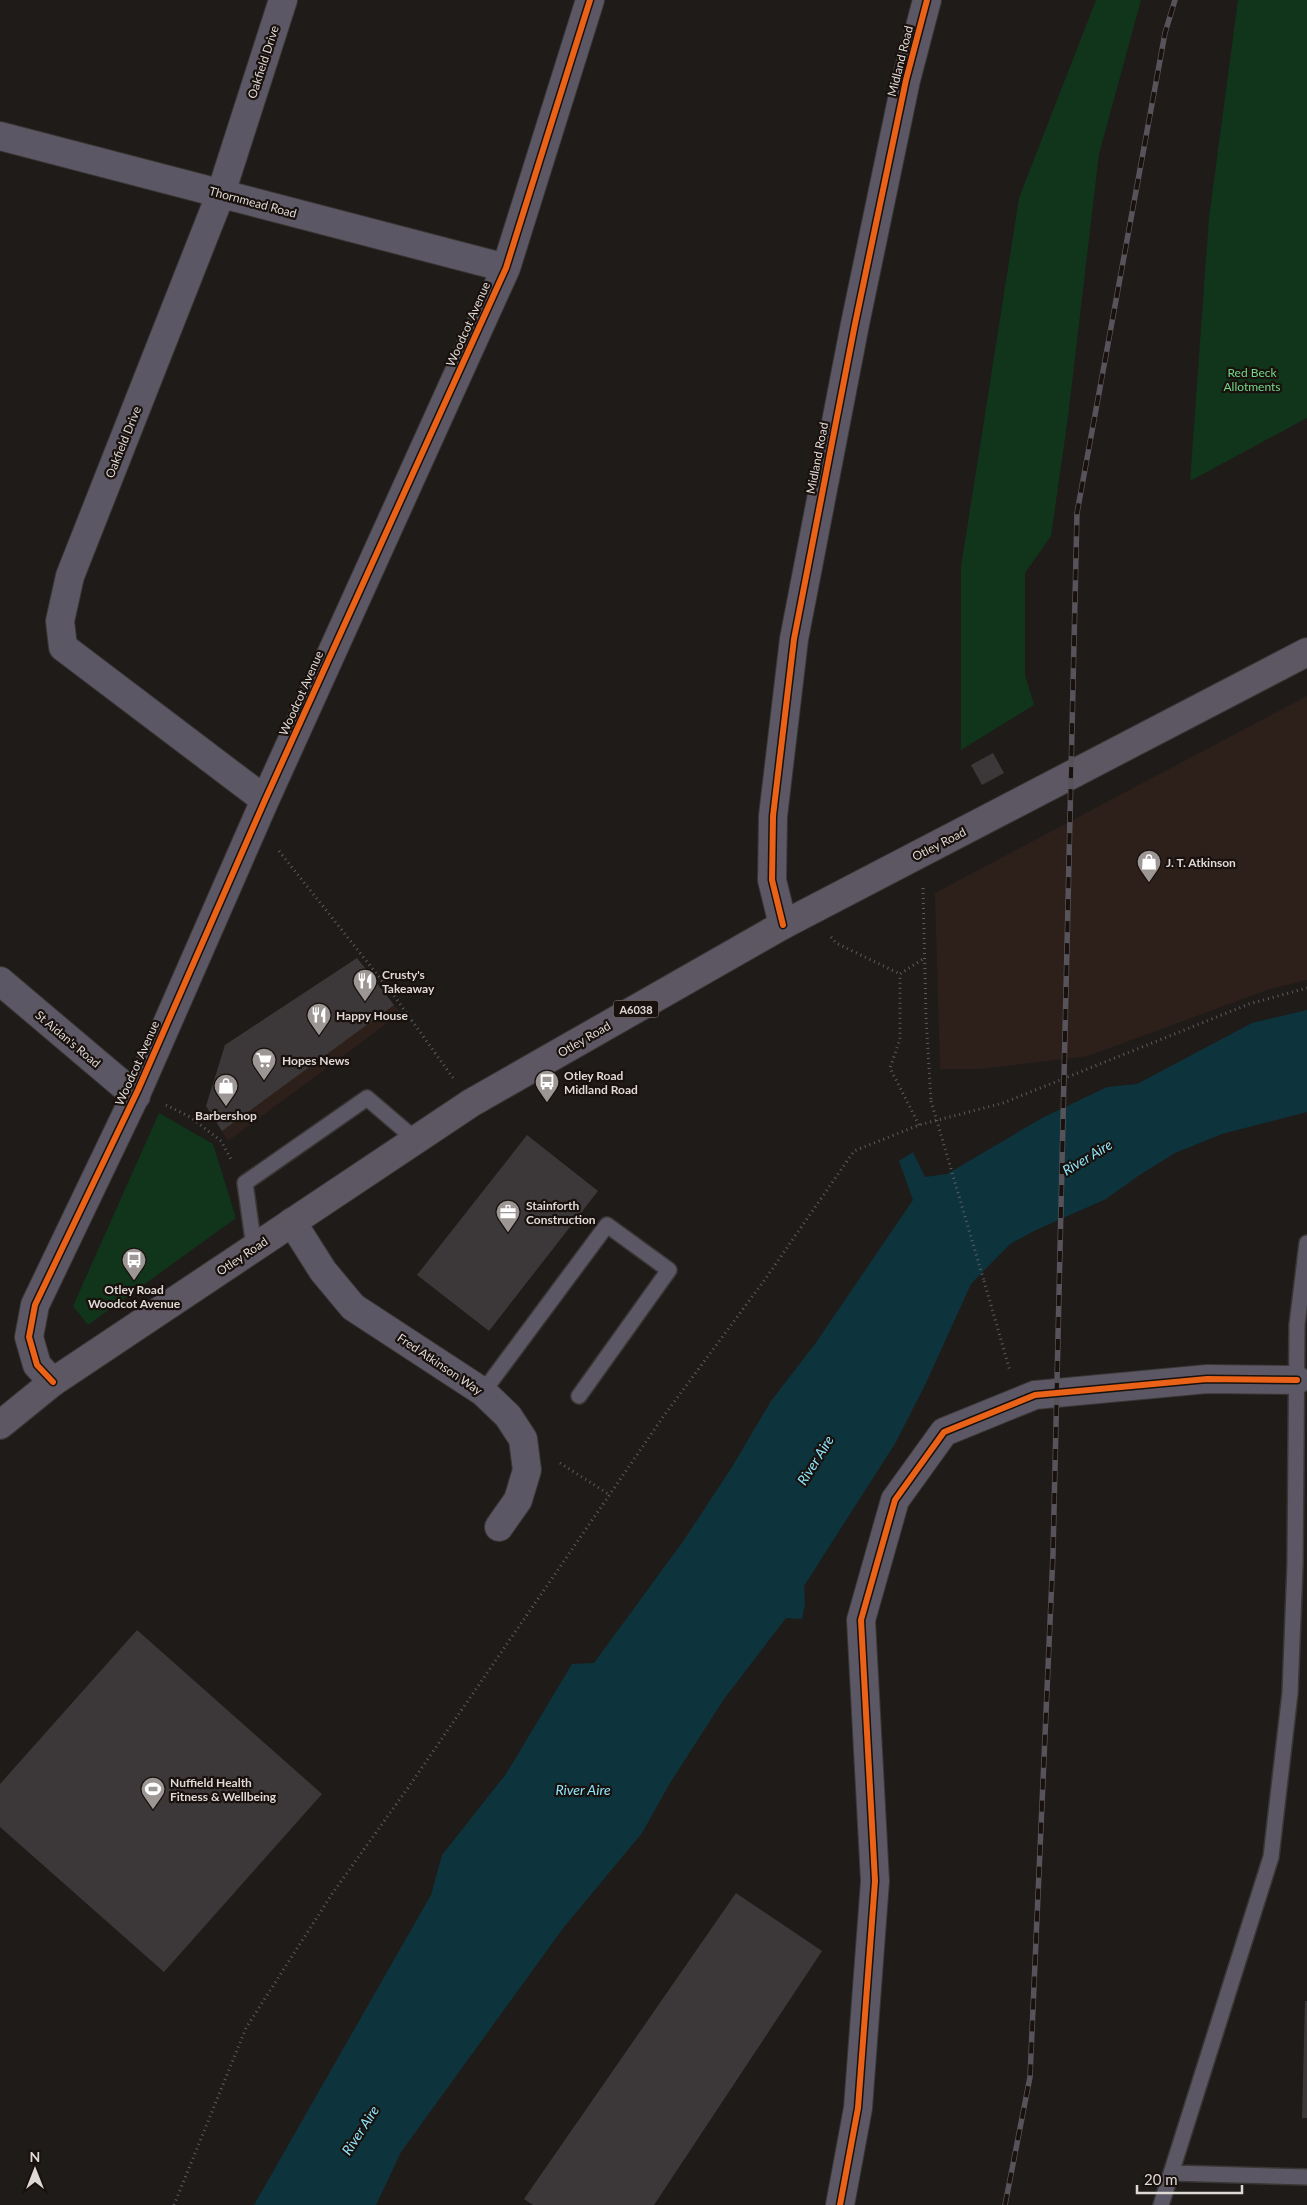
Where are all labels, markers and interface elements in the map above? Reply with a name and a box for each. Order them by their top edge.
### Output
street label: Oakfield Drive [244,24,282,100]
street label: Midland Road [884,24,916,98]
street label: Thornmead Road [208,183,298,221]
street label: Woodcot Avenue [443,279,493,369]
park label: Red Beck Allotments [1223,365,1281,394]
street label: Oakfield Drive [102,404,144,480]
street label: Midland Road [803,421,831,495]
street label: Woodcot Avenue [276,648,326,738]
street label: Otley Road [910,824,968,864]
shop icon: J. T. Atkinson [1136,849,1162,883]
place label: J. T. Atkinson [1166,855,1236,870]
place label: Crusty's Takeaway [382,967,435,996]
restaurant icon: Crusty's Takeaway [352,968,378,1002]
road number: A6038 [614,1001,658,1018]
restaurant icon: Happy House [306,1002,332,1036]
street label: St Aidan's Road [32,1007,104,1071]
place label: Happy House [336,1008,409,1023]
street label: Woodcot Avenue [112,1018,162,1108]
street label: Otley Road [555,1018,613,1060]
supermarket icon: Hopes News [251,1047,277,1081]
place label: Hopes News [282,1053,350,1068]
place label: Otley Road Midland Road [564,1068,638,1097]
bus stop icon: Otley Road Midland Road [534,1069,560,1103]
shop icon: Barbershop [213,1073,239,1107]
place label: Barbershop [195,1108,257,1123]
water label: River Aire [1059,1135,1115,1179]
place label: Stainforth Construction [526,1198,596,1227]
office icon: Stainforth Construction [495,1199,521,1233]
street label: Otley Road [214,1233,270,1279]
bus stop icon: Otley Road Woodcot Avenue [121,1247,147,1281]
place label: Otley Road Woodcot Avenue [88,1282,181,1311]
street label: Fred Atkinson Way [395,1330,486,1398]
water label: River Aire [793,1432,837,1488]
place label: Nuffield Health Fitness & Wellbeing [170,1775,277,1804]
sports icon: Nuffield Health Fitness & Wellbeing [140,1776,166,1810]
water label: River Aire [555,1781,611,1798]
water label: River Aire [338,2102,382,2158]
north arrow [10,2145,60,2195]
text: N [30,2148,40,2165]
scale bar [1137,2162,1242,2194]
text: 20 m [1144,2170,1178,2188]

